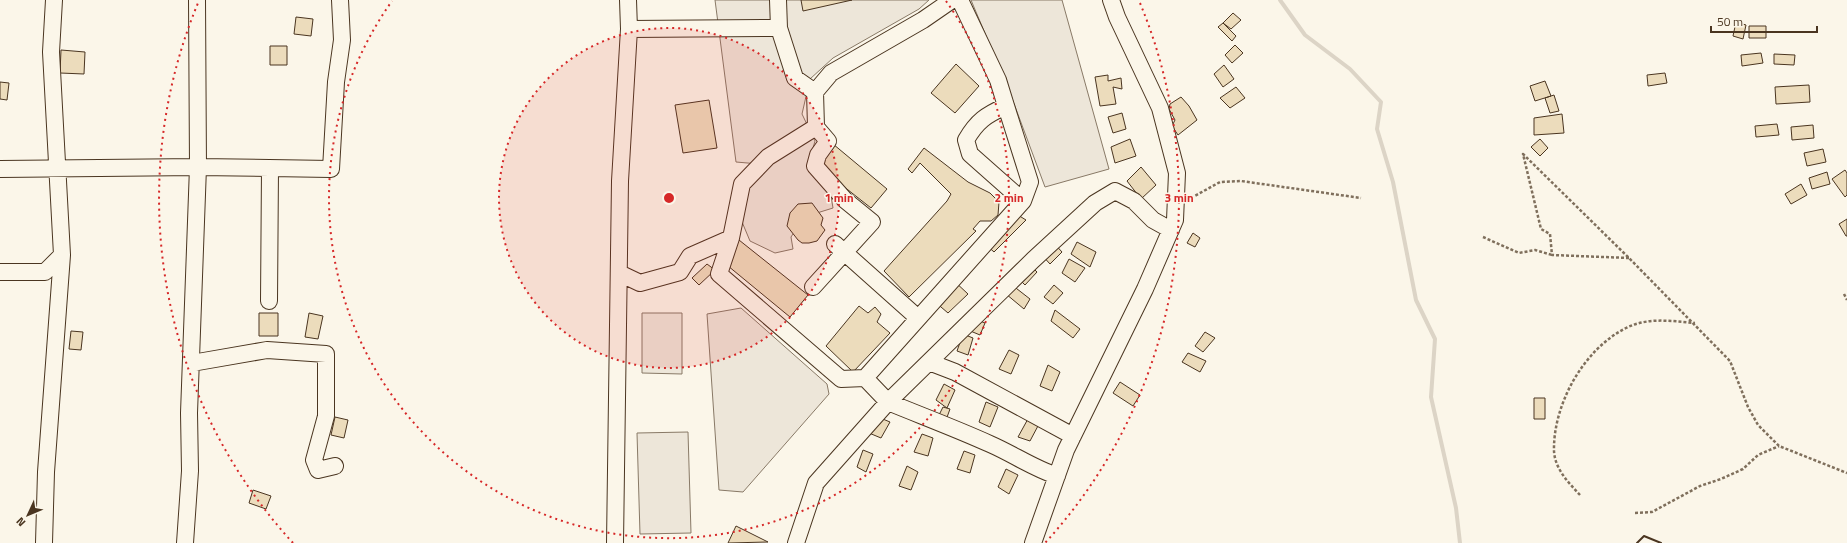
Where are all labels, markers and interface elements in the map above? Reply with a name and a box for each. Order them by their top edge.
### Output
scale bar [1711,8,1817,34]
text: 50 m [1717,12,1743,31]
text: 1 min [824,188,854,207]
text: 2 min [994,188,1024,207]
text: 3 min [1164,188,1194,207]
centre of rings [662,191,676,205]
north arrow [8,495,48,535]
text: N [12,514,29,530]

